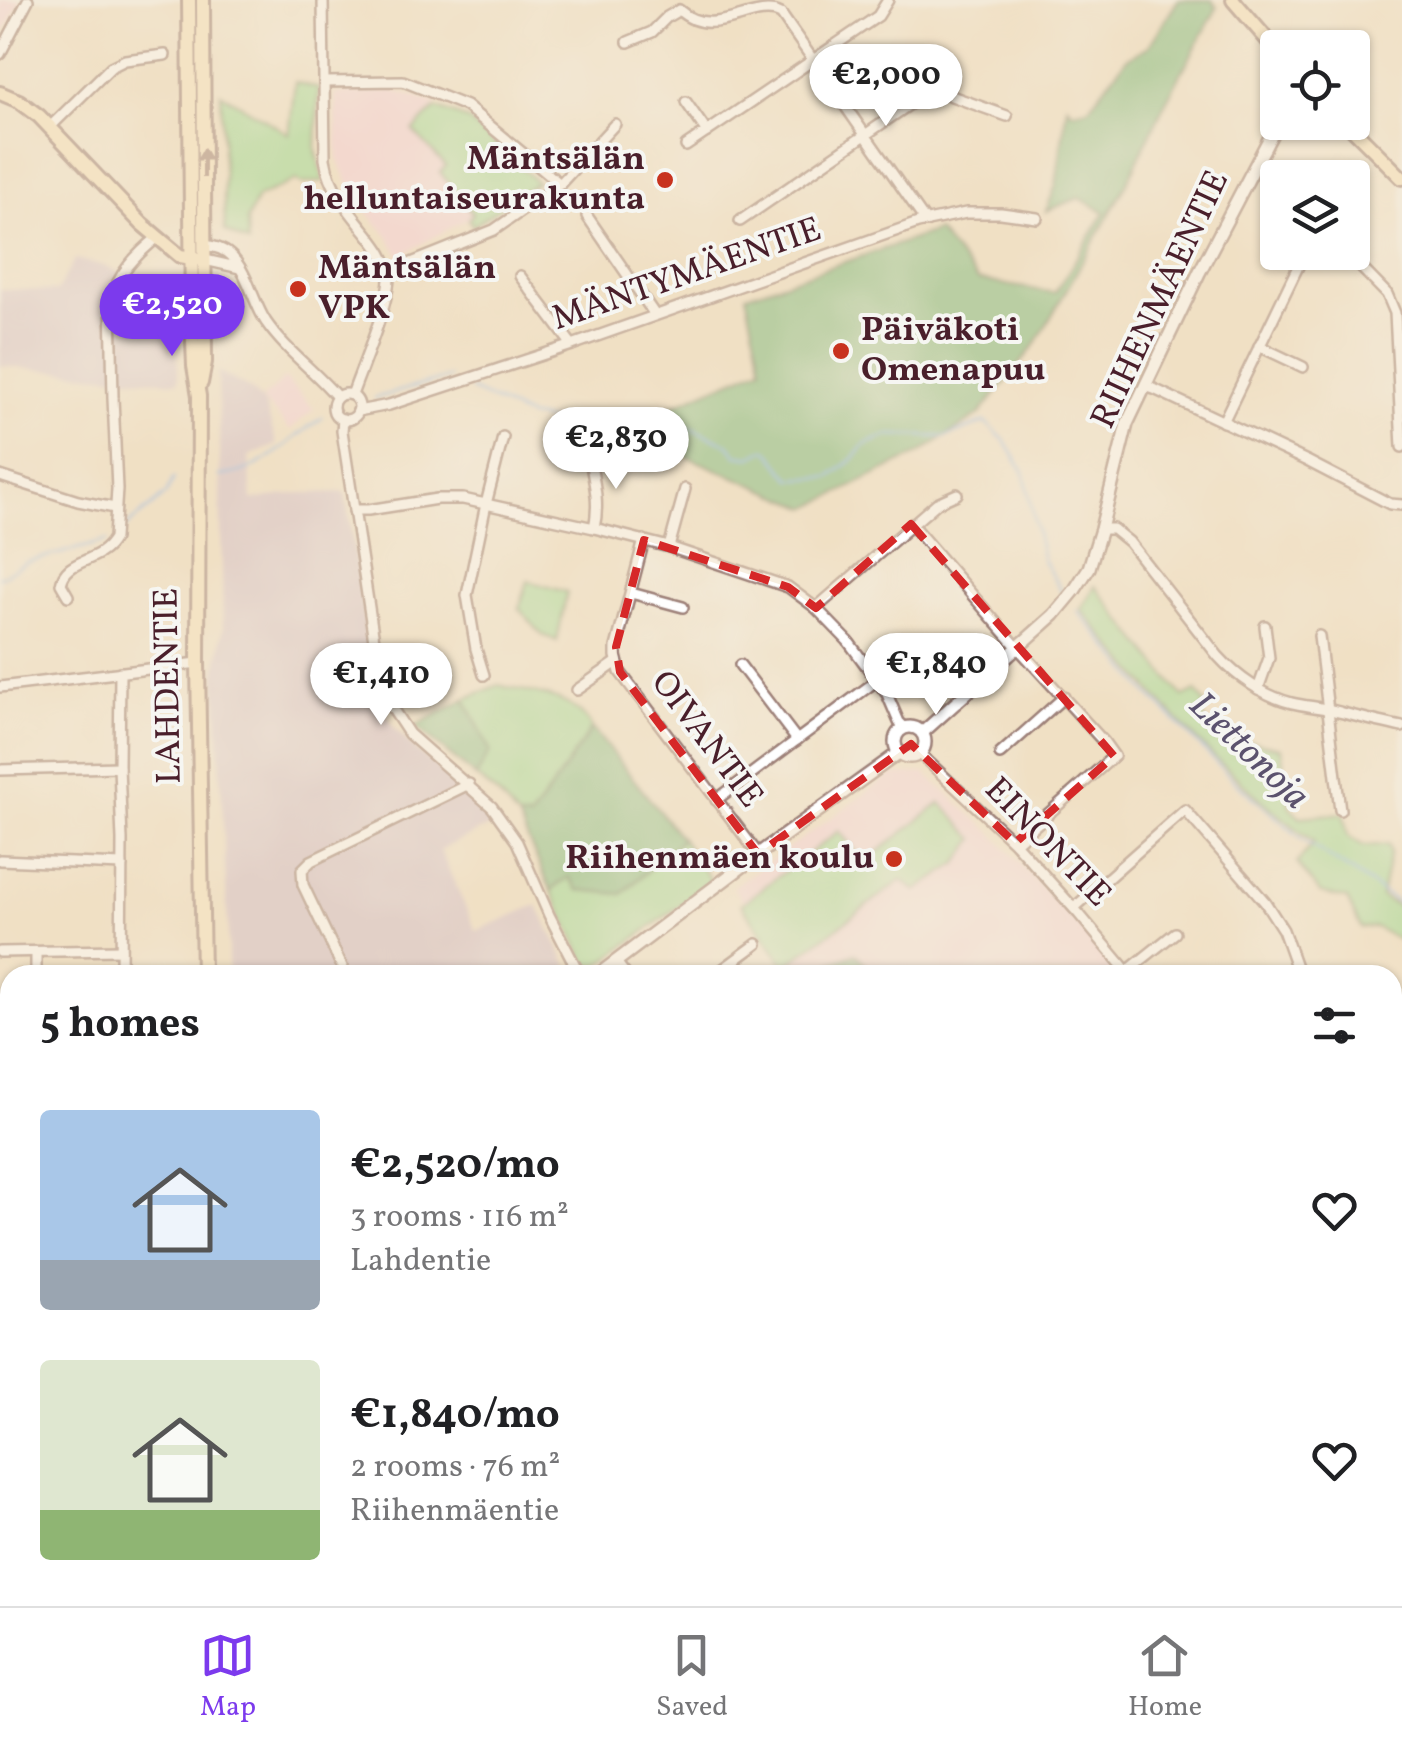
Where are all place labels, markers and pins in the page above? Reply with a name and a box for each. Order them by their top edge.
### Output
pin: €2,000 [805,44,967,129]
place label: Mäntsälän helluntaiseurakunta [304,136,645,224]
marker: Mäntsälän helluntaiseurakunta [654,169,676,191]
place label: Mäntsälän VPK [318,245,496,333]
pin: €2,520 [91,274,253,359]
marker: Mäntsälän VPK [287,278,309,300]
place label: Päiväkoti Omenapuu [861,307,1045,395]
marker: Päiväkoti Omenapuu [830,340,852,362]
pin: €2,830 [535,407,697,492]
pin: €1,840 [855,633,1017,718]
pin: €1,410 [300,643,462,728]
place label: Riihenmäen koulu [565,835,874,883]
marker: Riihenmäen koulu [883,848,905,870]

